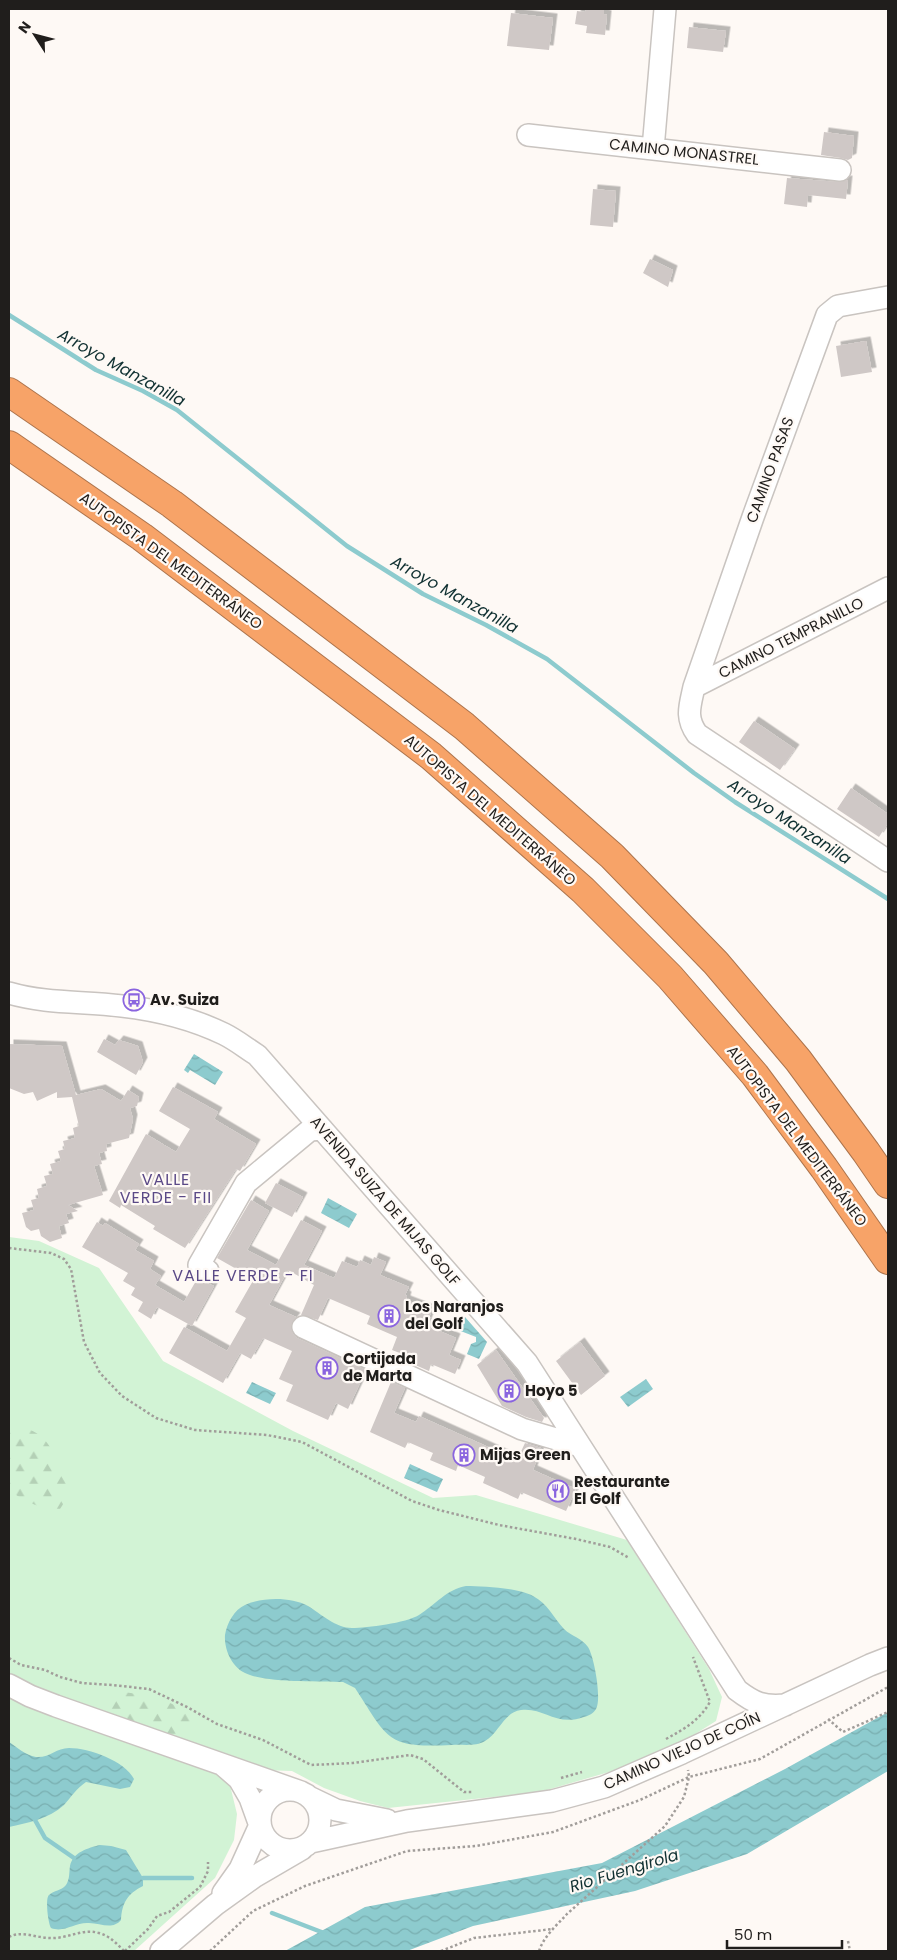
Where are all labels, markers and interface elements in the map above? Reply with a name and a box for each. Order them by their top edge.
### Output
north arrow [10,10,60,60]
text: N [13,17,36,37]
street label: CAMINO MONASTREL [608,133,760,170]
water label: Arroyo Manzanilla [53,322,190,412]
street label: CAMINO PASAS [741,414,798,526]
street label: AUTOPISTA DEL MEDITERRÁNEO [76,487,267,634]
water label: Arroyo Manzanilla [386,549,523,639]
street label: CAMINO TEMPRANILLO [715,592,867,683]
street label: AUTOPISTA DEL MEDITERRÁNEO [400,729,581,890]
water label: Arroyo Manzanilla [723,772,856,870]
bus stop icon: Av. Suiza [122,988,146,1012]
place label: Av. Suiza [150,989,219,1010]
street label: AUTOPISTA DEL MEDITERRÁNEO [722,1041,873,1231]
street label: AVENIDA SUIZA DE MIJAS GOLF [306,1111,465,1291]
district label: VALLE VERDE - FII [120,1168,212,1209]
district label: VALLE VERDE - FI [172,1264,314,1287]
place label: Los Naranjos del Golf [405,1296,504,1334]
building icon: Los Naranjos del Golf [377,1304,401,1328]
place label: Cortijada de Marta [343,1348,416,1386]
building icon: Cortijada de Marta [315,1356,339,1380]
building icon: Hoyo 5 [497,1379,521,1403]
place label: Hoyo 5 [525,1380,578,1401]
building icon: Mijas Green [452,1443,476,1467]
place label: Mijas Green [480,1444,571,1465]
place label: Restaurante El Golf [574,1471,670,1509]
restaurant icon: Restaurante El Golf [546,1479,570,1503]
street label: CAMINO VIEJO DE COÍN [600,1706,764,1795]
water label: Rio Fuengirola [567,1843,682,1898]
scale bar [727,1918,842,1950]
text: 50 m [734,1924,772,1945]

